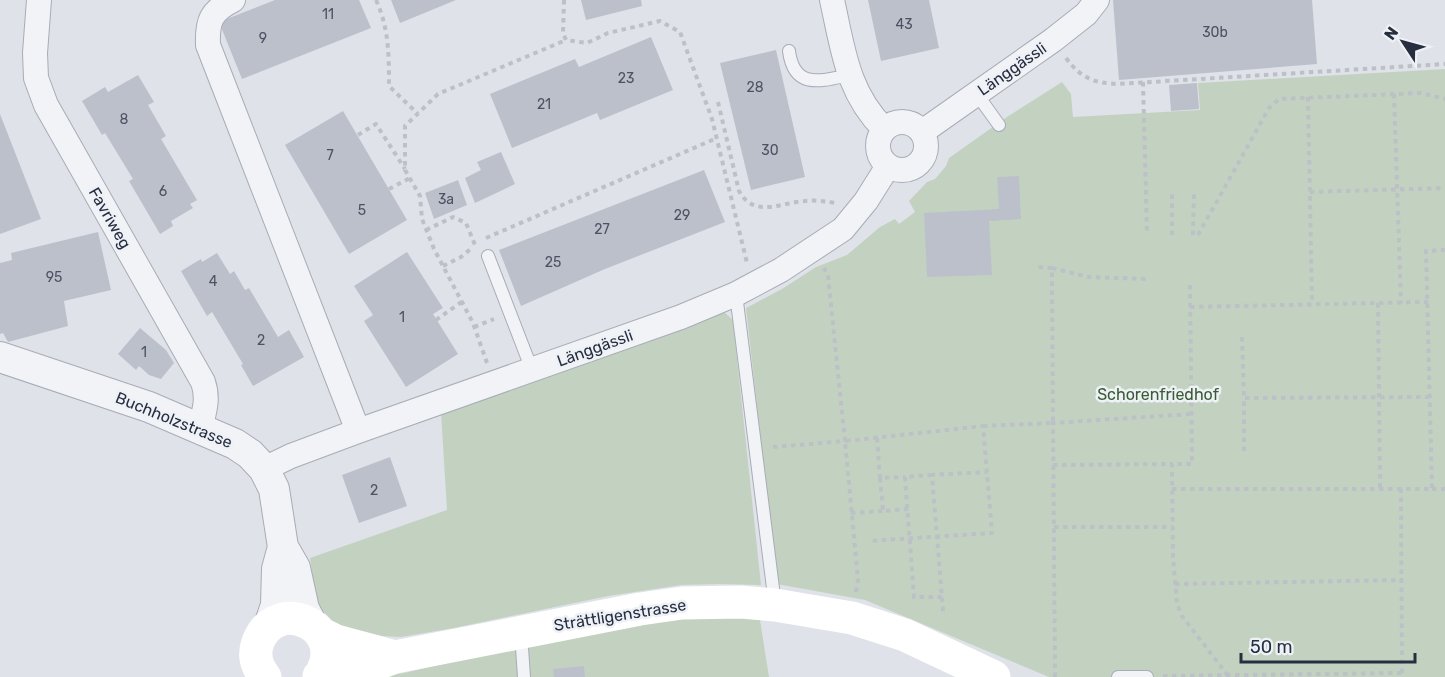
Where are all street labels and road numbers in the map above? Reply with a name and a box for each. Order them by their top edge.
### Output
street label: Länggässli [974,38,1050,100]
street label: Favriweg [85,184,135,252]
street label: Länggässli [554,325,636,371]
street label: Buchholzstrasse [113,388,235,452]
street label: Strättligenstrasse [552,595,688,635]

